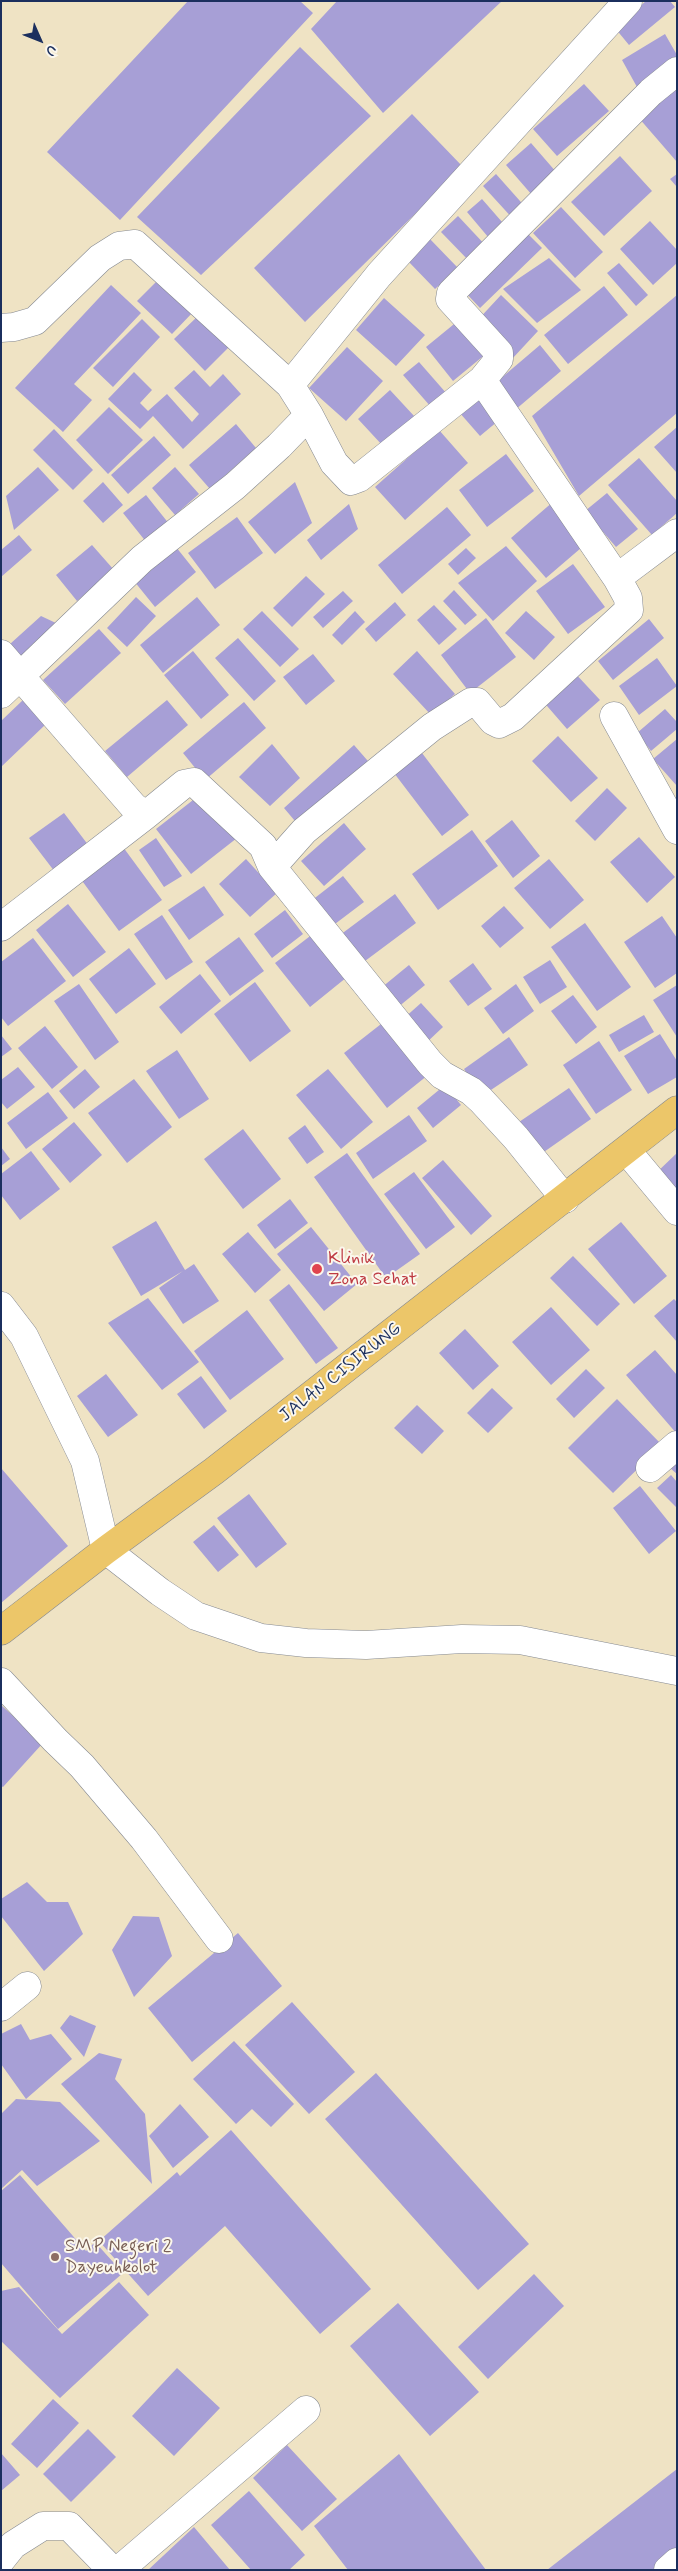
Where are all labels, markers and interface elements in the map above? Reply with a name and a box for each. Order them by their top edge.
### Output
north arrow [15,15,65,65]
text: U [41,41,60,60]
place label: Klinik Zona Sehat [328,1248,417,1290]
marker: Klinik Zona Sehat [310,1262,324,1276]
street label: JALAN CISIRUNG [276,1319,406,1427]
place label: SMP Negeri 2 Dayeuhkolot [65,2236,172,2278]
marker: SMP Negeri 2 Dayeuhkolot [49,2251,61,2263]

